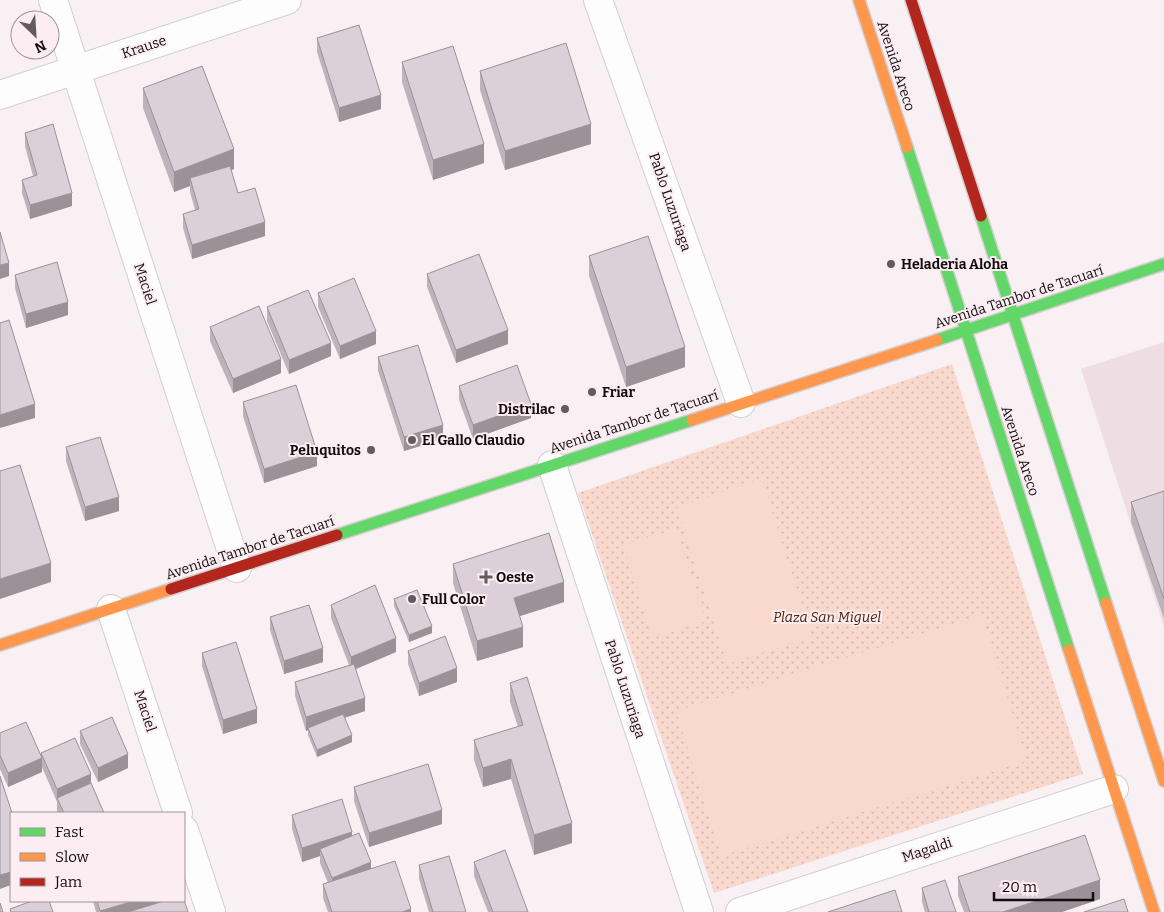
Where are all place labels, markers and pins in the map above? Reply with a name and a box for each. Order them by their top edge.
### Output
place label: Heladeria Aloha [901,256,1008,273]
marker: Heladeria Aloha [885,258,897,270]
place label: Friar [602,384,635,401]
marker: Friar [586,386,598,398]
place label: Distrilac [498,401,555,418]
marker: Distrilac [559,403,571,415]
place label: El Gallo Claudio [422,432,525,449]
marker: El Gallo Claudio [406,434,418,446]
place label: Peluquitos [290,442,361,459]
marker: Peluquitos [365,444,377,456]
place label: Oeste [496,569,534,586]
marker: Oeste [480,571,492,583]
place label: Full Color [422,591,486,608]
marker: Full Color [406,593,418,605]

